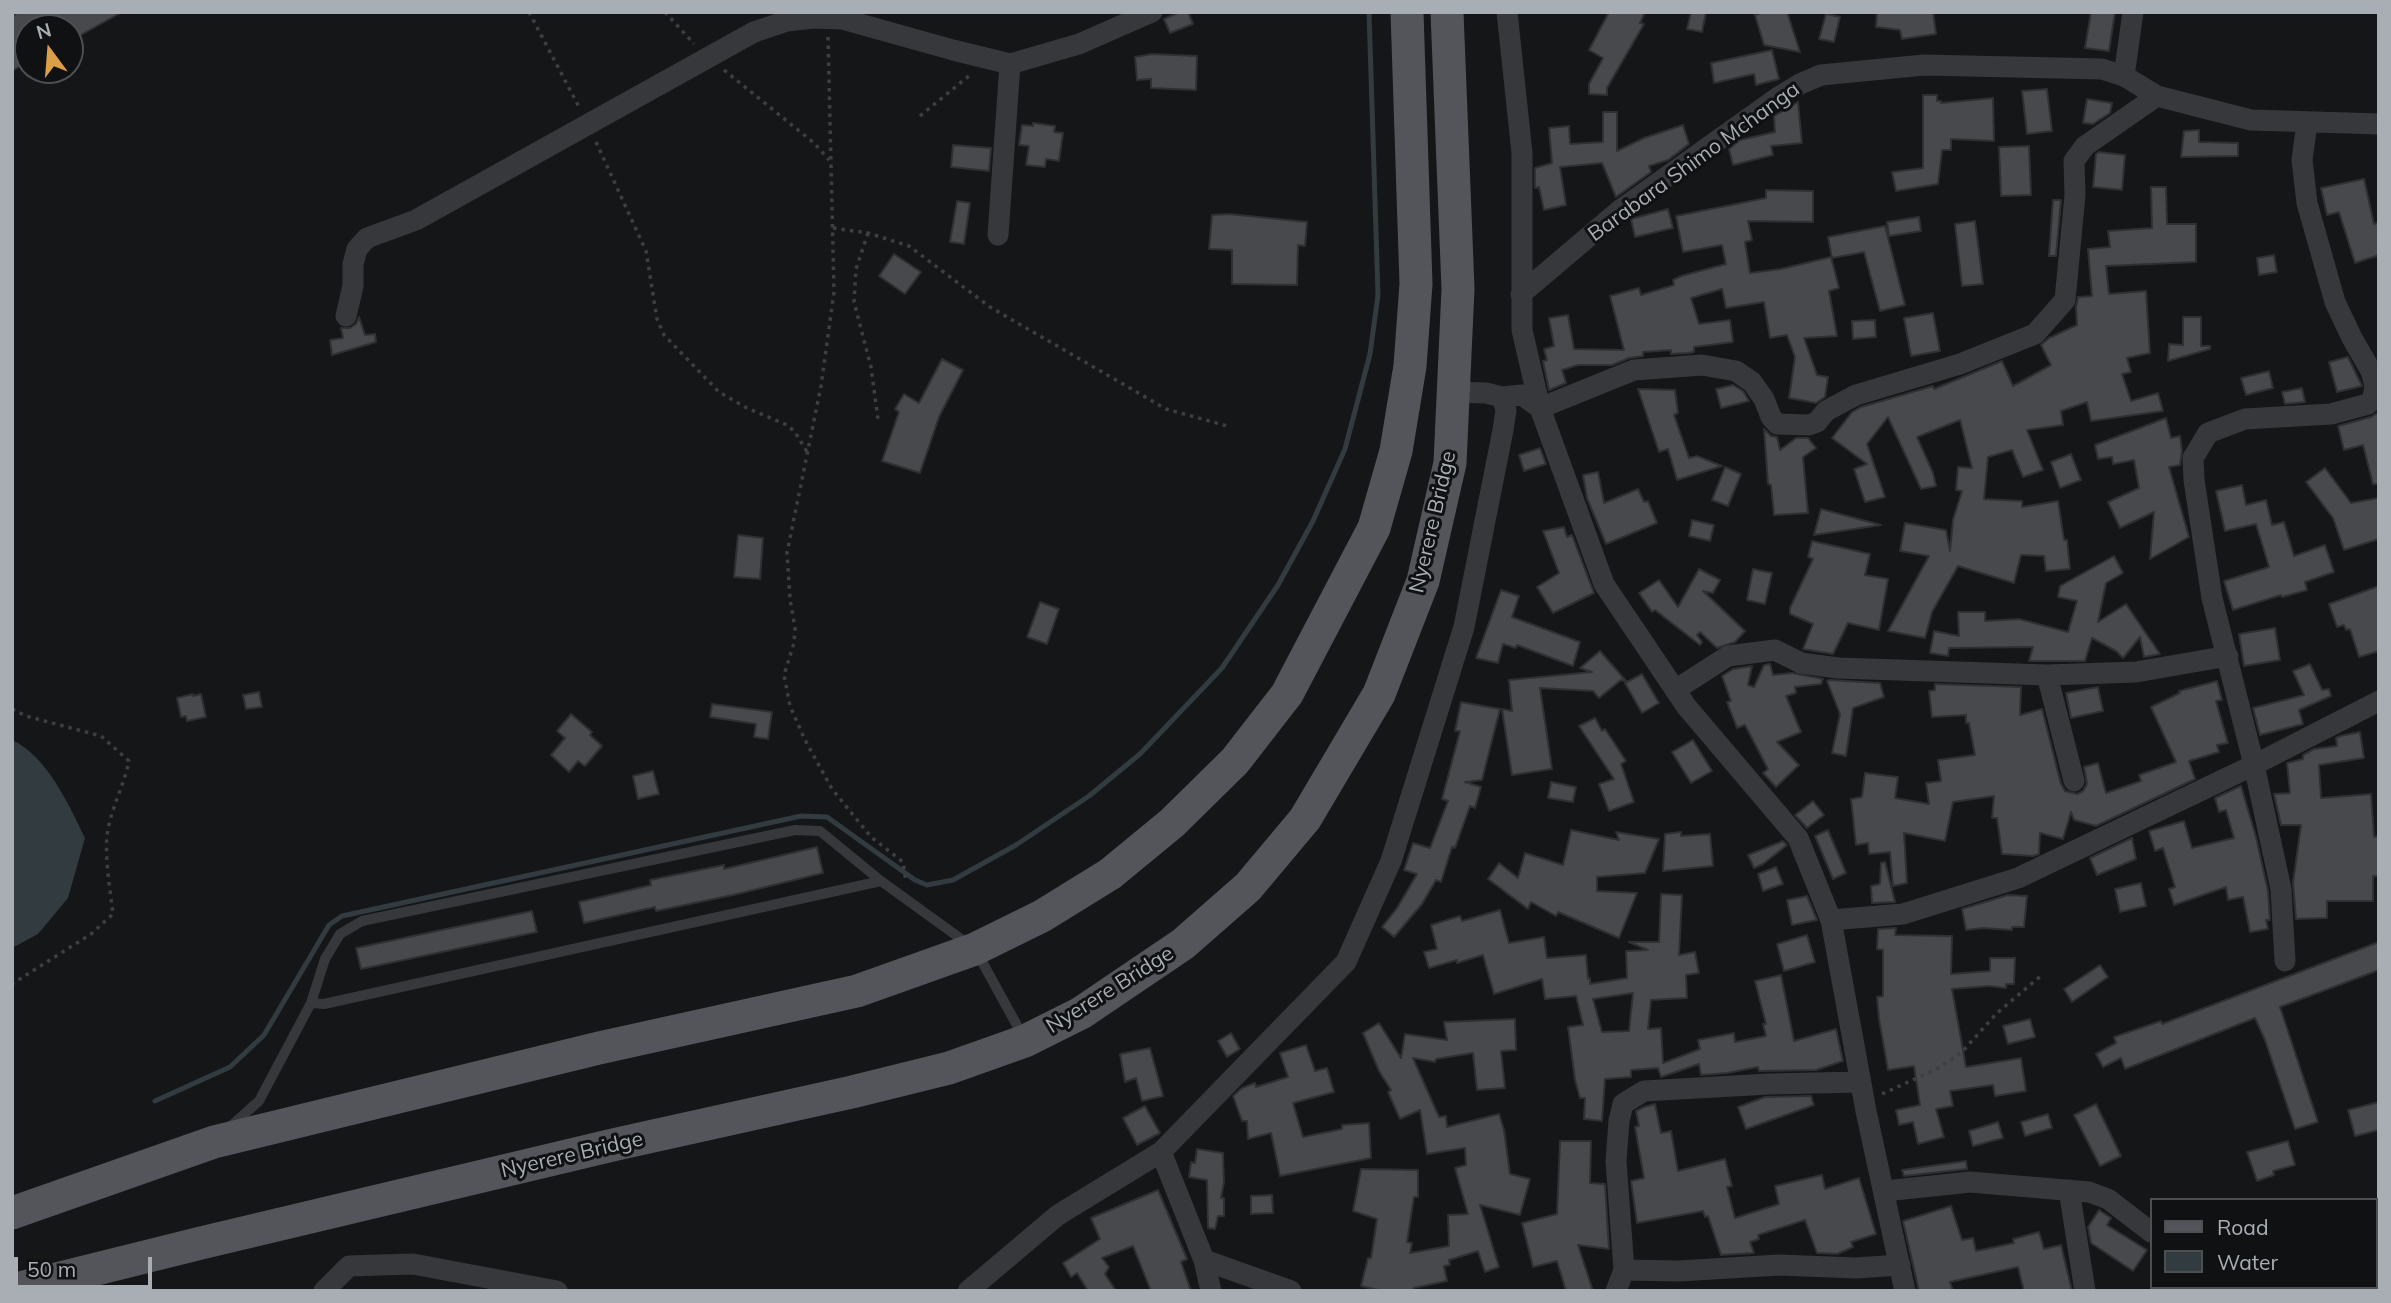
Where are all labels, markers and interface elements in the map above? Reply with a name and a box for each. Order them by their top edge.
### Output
north arrow [14,14,84,84]
text: N [34,17,54,44]
street label: Barabara Shimo Mchanga [1583,77,1805,247]
street label: Nyerere Bridge [1404,449,1462,595]
street label: Nyerere Bridge [1042,941,1178,1039]
street label: Nyerere Bridge [499,1126,645,1184]
legend [2150,1198,2377,1289]
text: Road [2217,1214,2268,1240]
scale bar [18,1244,156,1288]
text: Water [2217,1249,2278,1275]
text: 50 m [27,1256,76,1282]

